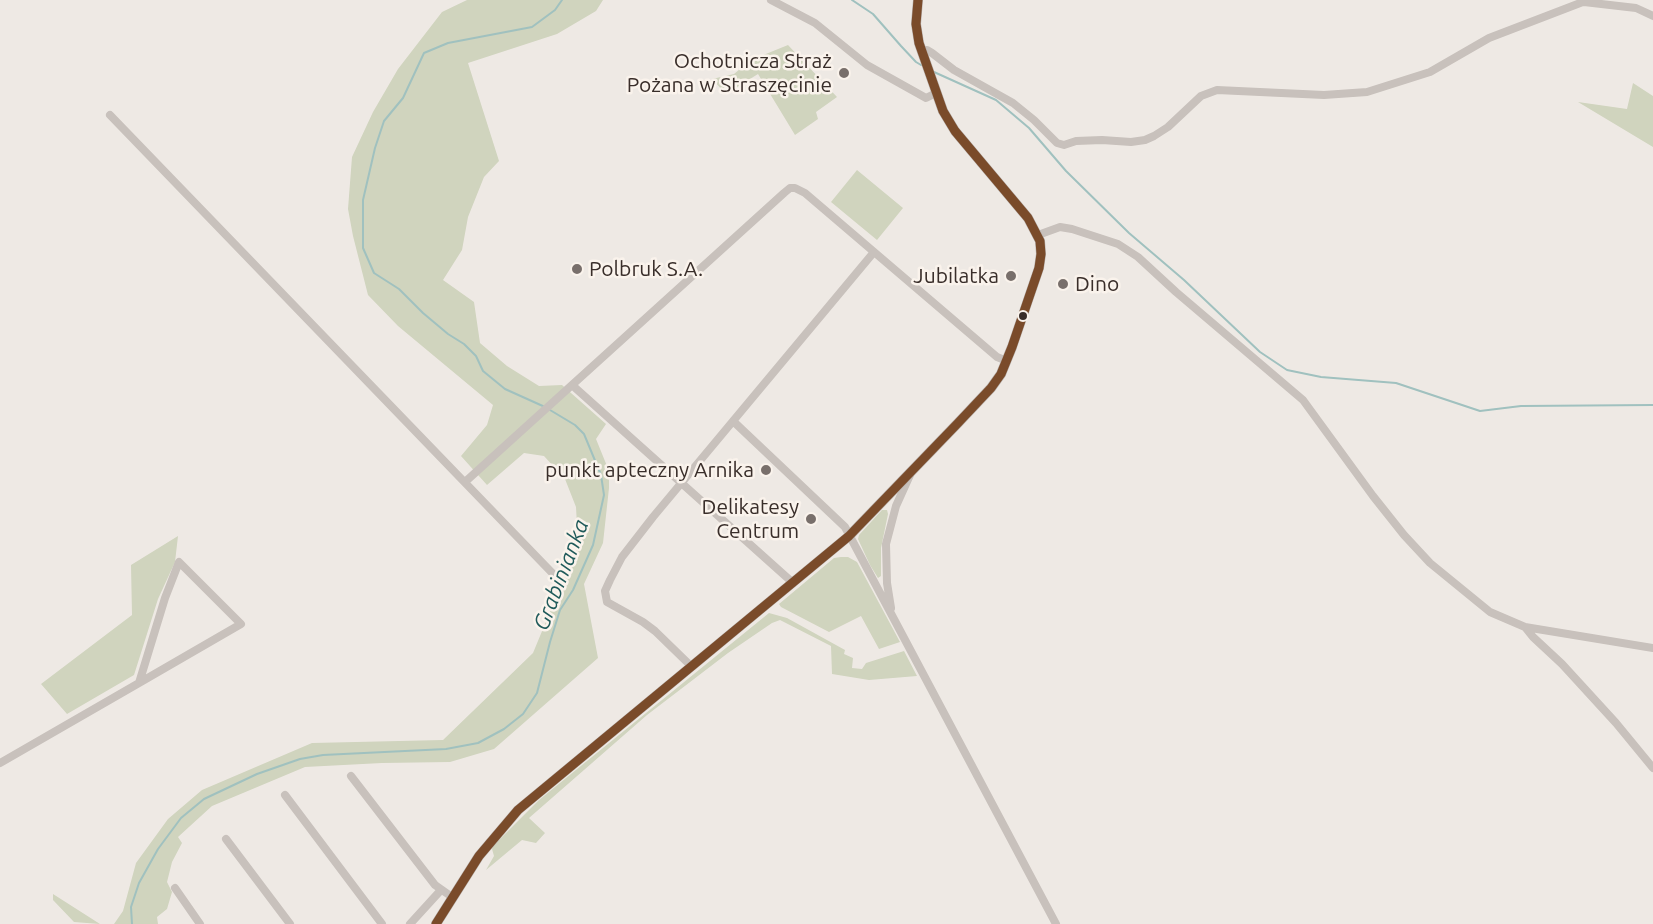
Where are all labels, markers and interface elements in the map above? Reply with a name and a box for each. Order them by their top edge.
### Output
place label: Ochotnicza Straż Pożana w Straszęcinie [627,48,832,98]
marker: Ochotnicza Straż Pożana w Straszęcinie [837,66,851,80]
place label: Polbruk S.A. [589,256,703,282]
marker: Polbruk S.A. [570,262,584,276]
place label: Jubilatka [913,263,999,289]
marker: Jubilatka [1004,269,1018,283]
place label: Dino [1075,271,1119,297]
marker: Dino [1056,277,1070,291]
unlabelled marker [1017,310,1029,322]
place label: punkt apteczny Arnika [545,457,754,483]
marker: punkt apteczny Arnika [759,463,773,477]
place label: Delikatesy Centrum [702,494,799,544]
marker: Delikatesy Centrum [804,512,818,526]
water label: Grabinianka [528,516,594,634]

